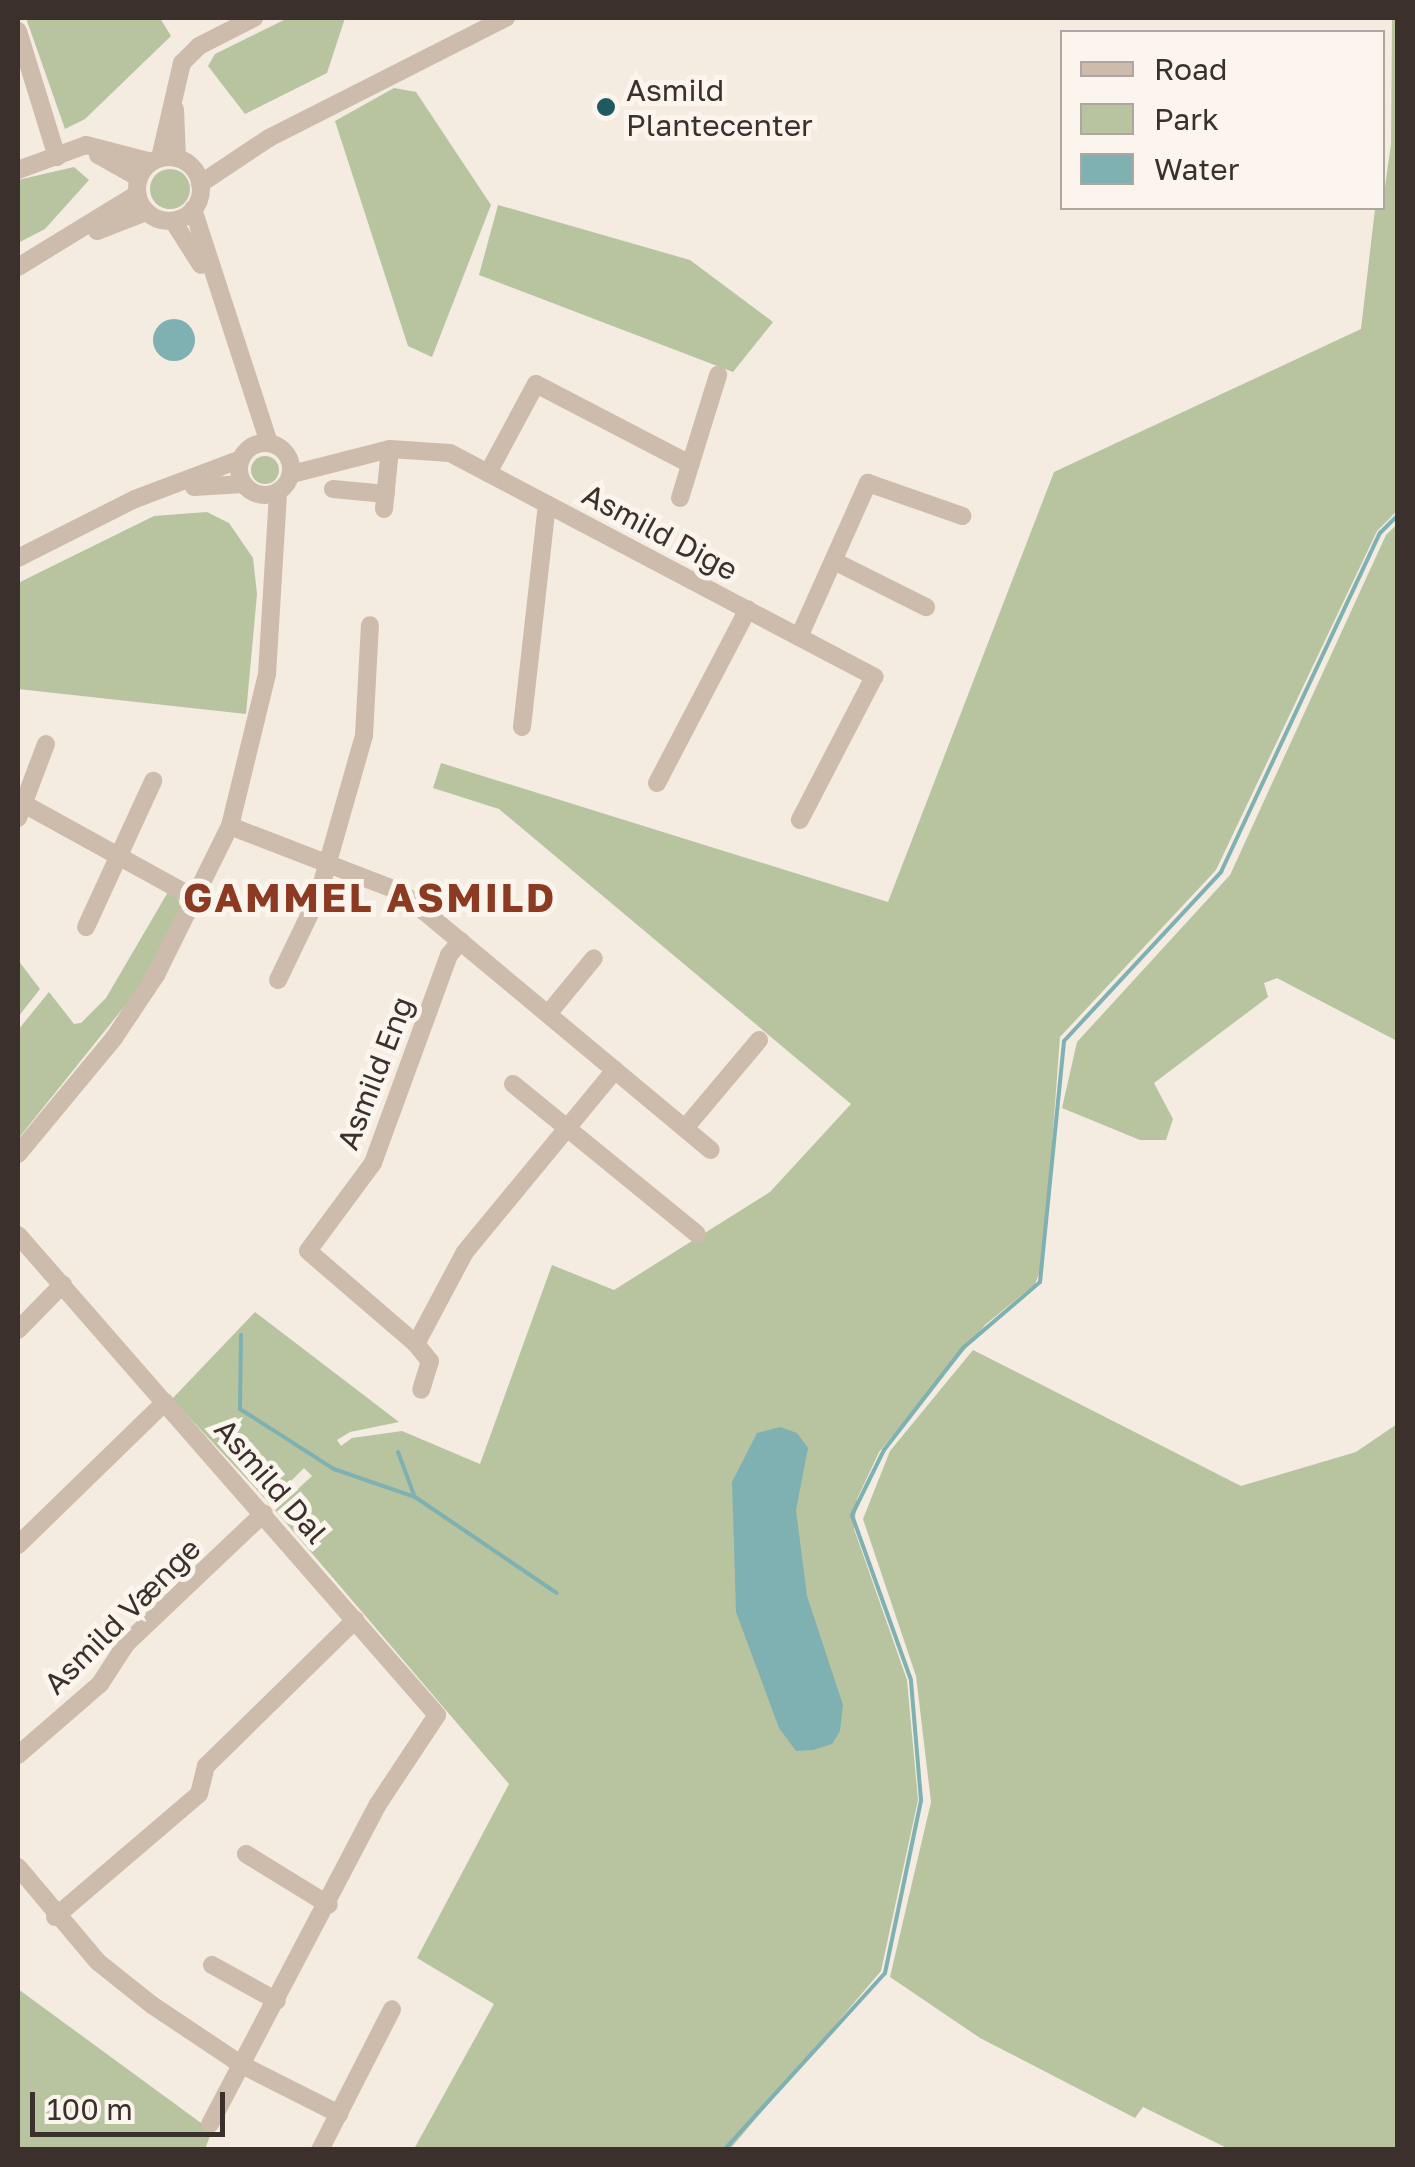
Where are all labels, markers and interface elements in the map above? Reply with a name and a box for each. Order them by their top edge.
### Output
legend [1060,30,1385,210]
text: Road [1154,51,1228,87]
place label: Asmild Plantecenter [626,72,813,142]
marker: Asmild Plantecenter [595,96,617,118]
text: Park [1154,101,1219,137]
text: Water [1154,151,1239,187]
street label: Asmild Dige [576,476,744,588]
district label: GAMMEL ASMILD [183,873,557,921]
street label: Asmild Eng [329,991,421,1155]
street label: Asmild Dal [207,1411,335,1551]
street label: Asmild Vænge [36,1530,208,1702]
scale bar [35,2072,230,2134]
text: 100 m [47,2091,133,2127]

